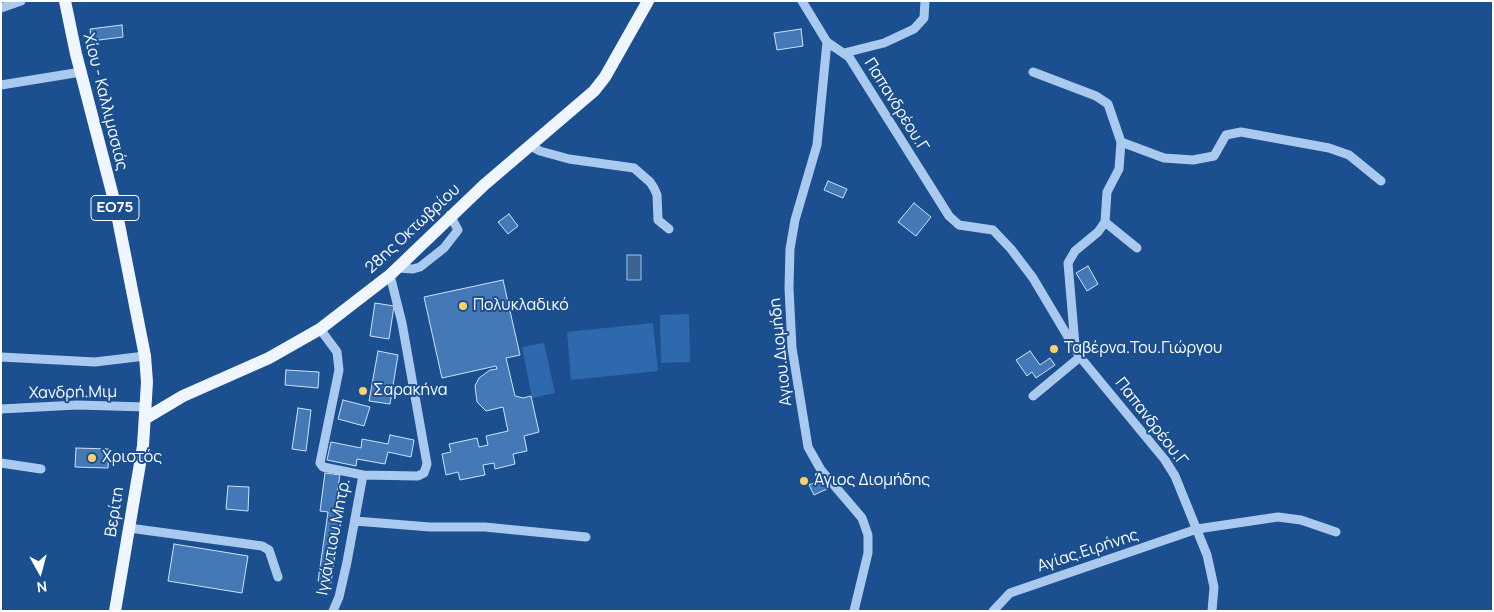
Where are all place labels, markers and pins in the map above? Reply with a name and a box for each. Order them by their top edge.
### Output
place label: Πολυκλαδικό [473,296,569,316]
marker: Πολυκλαδικό [457,300,469,312]
place label: Ταβέρνα.Του.Γιώργου [1064,339,1222,359]
marker: Ταβέρνα.Του.Γιώργου [1048,343,1060,355]
place label: Σαρακήνα [373,381,447,401]
marker: Σαρακήνα [357,385,369,397]
place label: Χριστός [102,448,162,468]
marker: Χριστός [86,452,98,464]
place label: Άγιος Διομήδης [814,471,930,491]
marker: Άγιος Διομήδης [798,475,810,487]

